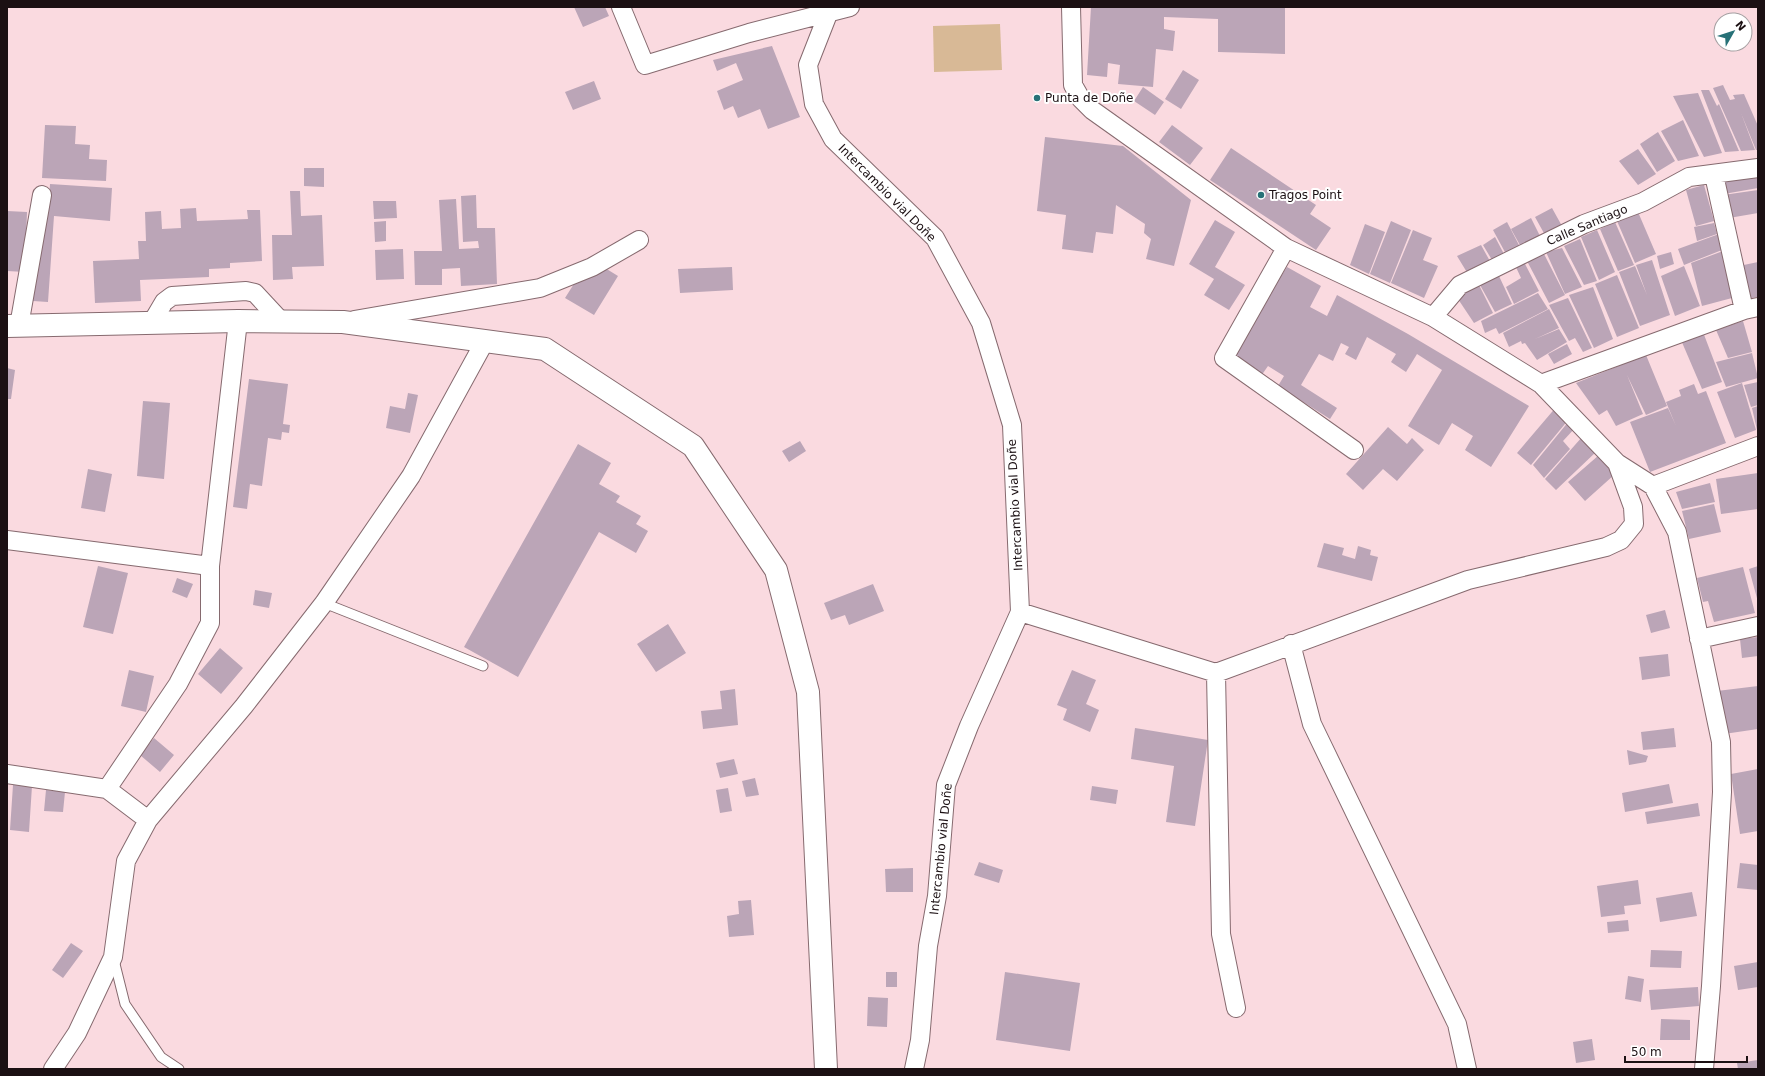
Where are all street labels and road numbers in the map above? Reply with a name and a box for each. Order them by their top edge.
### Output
street label: Intercambio vial Doñe [835,141,939,245]
street label: Calle Santiago [1544,202,1630,248]
street label: Intercambio vial Doñe [1005,439,1025,571]
street label: Intercambio vial Doñe [927,783,955,915]

